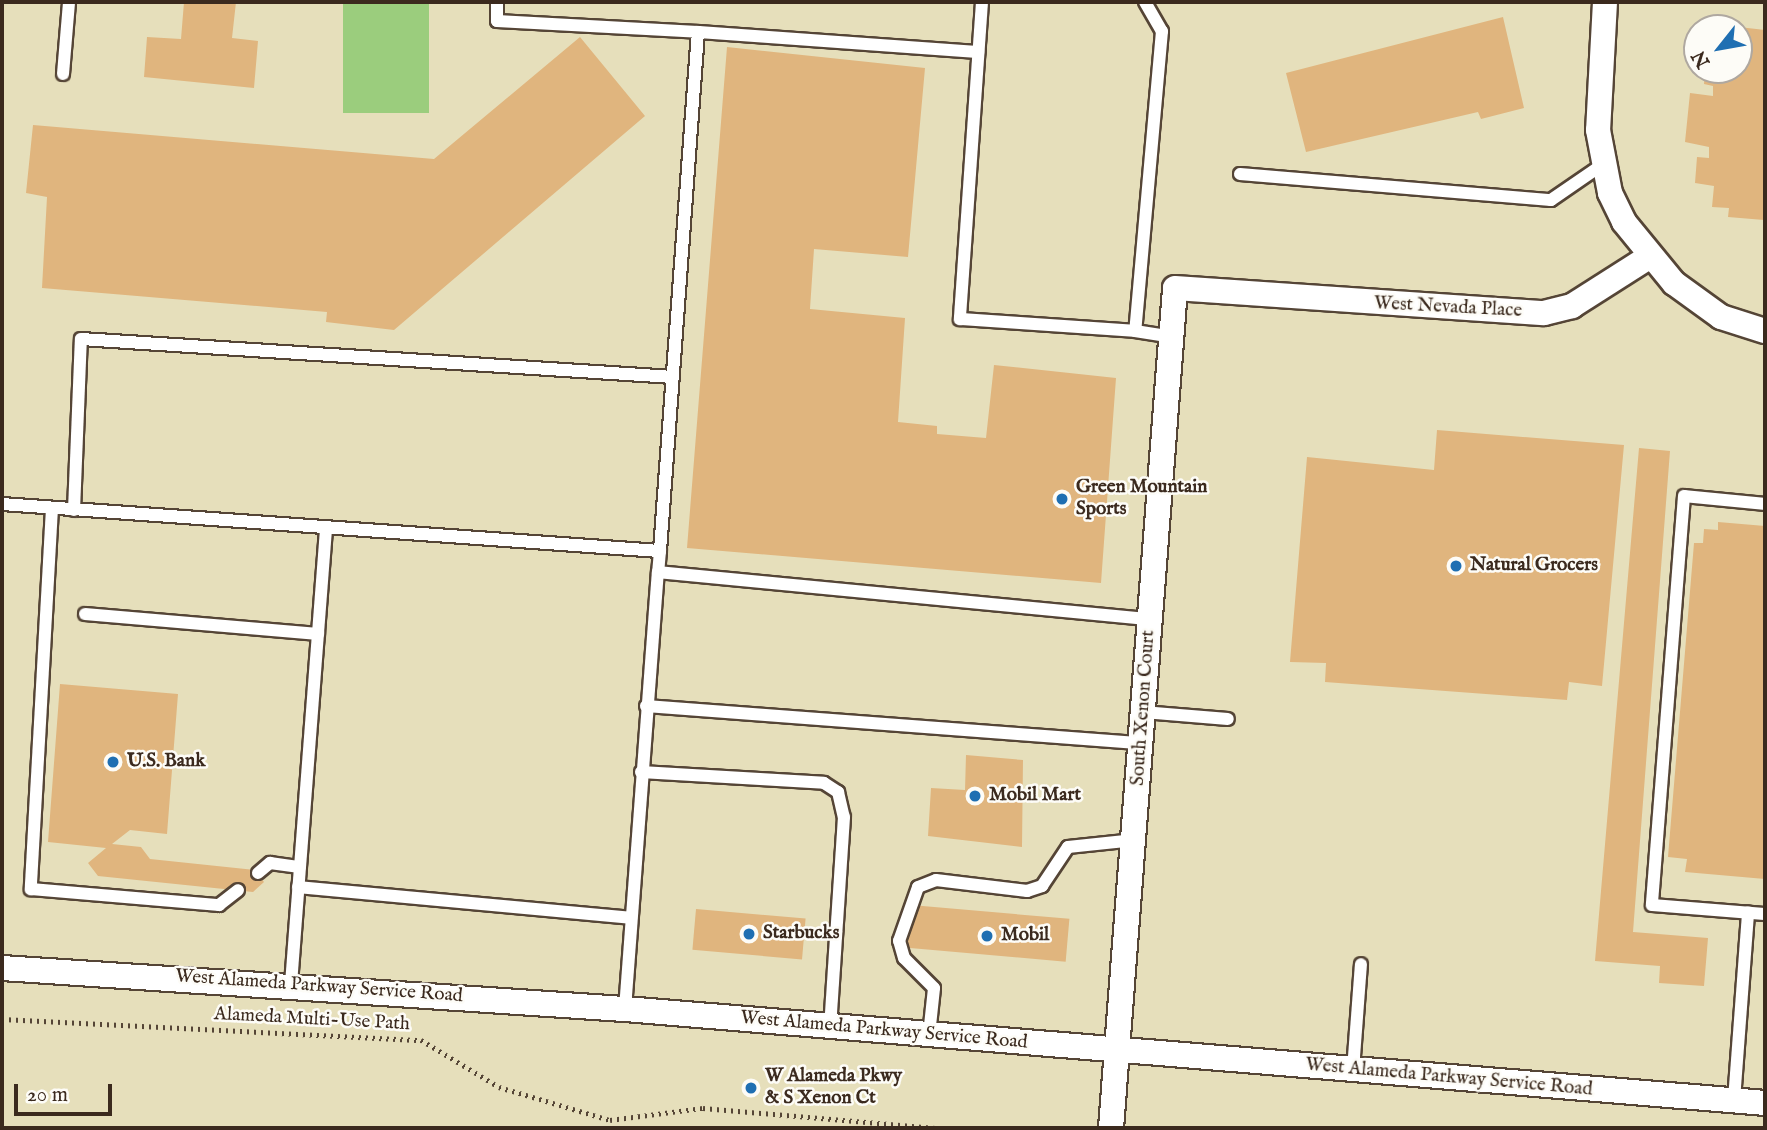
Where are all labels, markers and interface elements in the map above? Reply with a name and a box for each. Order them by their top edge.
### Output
north arrow [1683,14,1753,84]
text: N [1687,46,1716,72]
street label: West Nevada Place [1373,293,1523,323]
place label: Green Mountain Sports [1076,477,1207,521]
marker: Green Mountain Sports [1054,491,1070,507]
place label: Natural Grocers [1470,555,1598,577]
marker: Natural Grocers [1448,558,1464,574]
street label: South Xenon Court [1127,629,1161,787]
place label: U.S. Bank [127,751,205,773]
marker: U.S. Bank [105,754,121,770]
place label: Mobil Mart [989,785,1081,807]
marker: Mobil Mart [967,788,983,804]
place label: Starbucks [763,923,839,945]
place label: Mobil [1001,925,1049,947]
marker: Starbucks [741,926,757,942]
marker: Mobil [979,928,995,944]
street label: West Alameda Parkway Service Road [174,966,464,1008]
street label: Alameda Multi-Use Path [213,1003,411,1037]
street label: West Alameda Parkway Service Road [739,1007,1029,1055]
street label: West Alameda Parkway Service Road [1304,1054,1594,1102]
place label: W Alameda Pkwy & S Xenon Ct [765,1066,902,1110]
scale bar [18,1070,116,1114]
marker: W Alameda Pkwy & S Xenon Ct [743,1080,759,1096]
text: 20 m [27,1082,68,1109]

